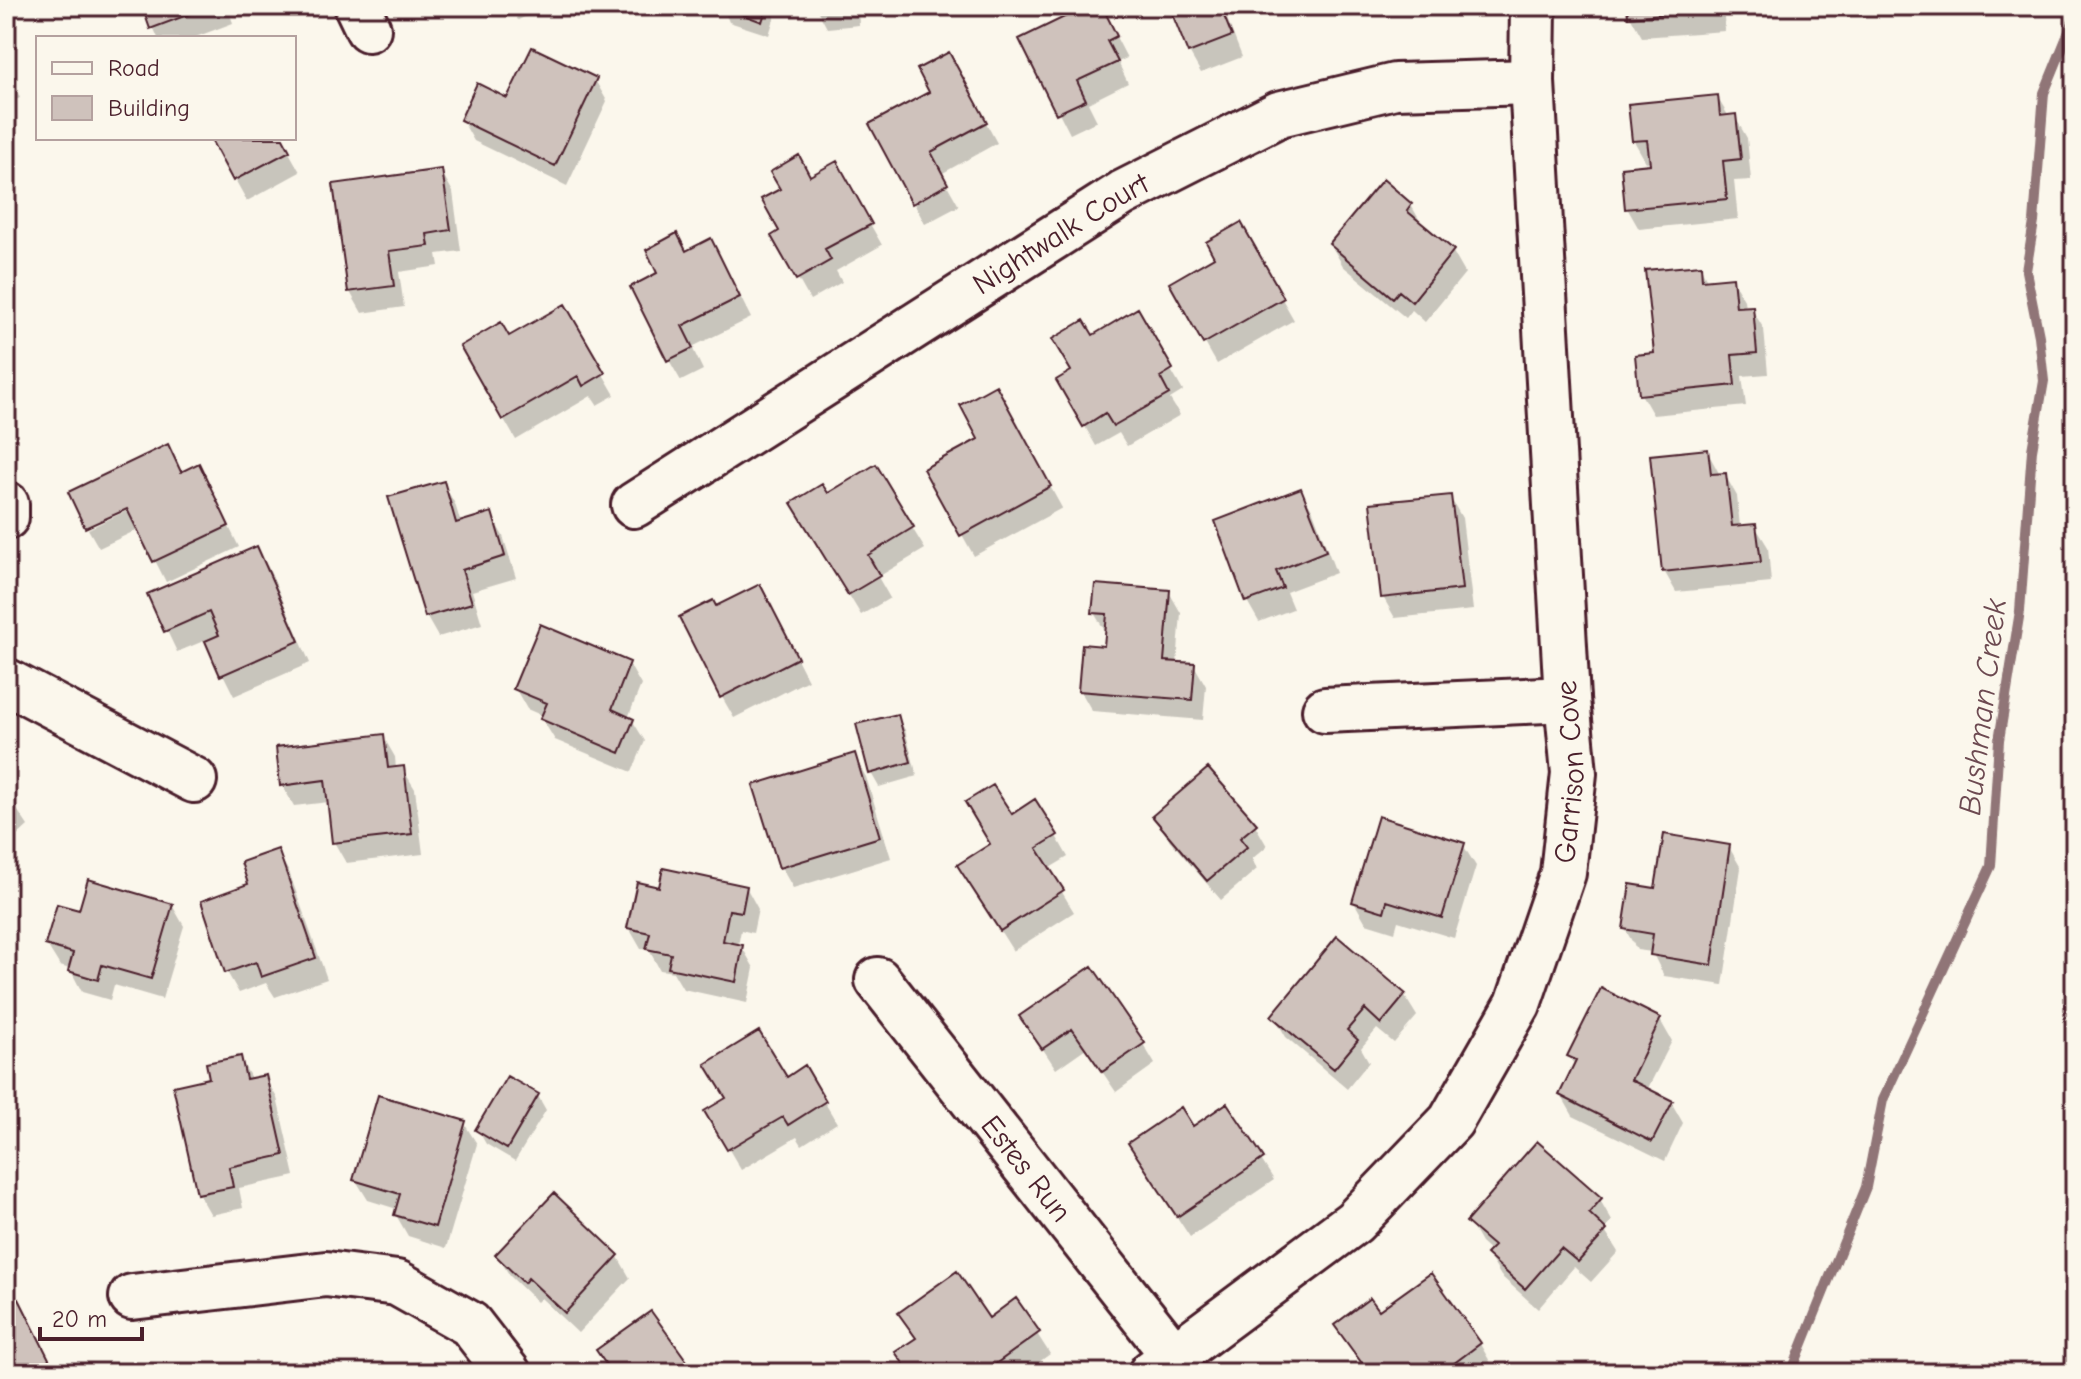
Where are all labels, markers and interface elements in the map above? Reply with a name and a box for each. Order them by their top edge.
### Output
legend [36,36,296,140]
text: Road [108,54,160,82]
text: Building [108,94,190,122]
street label: Nightwalk Court [967,165,1156,302]
water label: Bushman Creek [1951,596,2014,817]
street label: Garrison Cove [1547,680,1592,865]
street label: Estes Run [973,1109,1079,1229]
scale bar [40,1291,142,1341]
text: 20 m [52,1305,107,1333]

